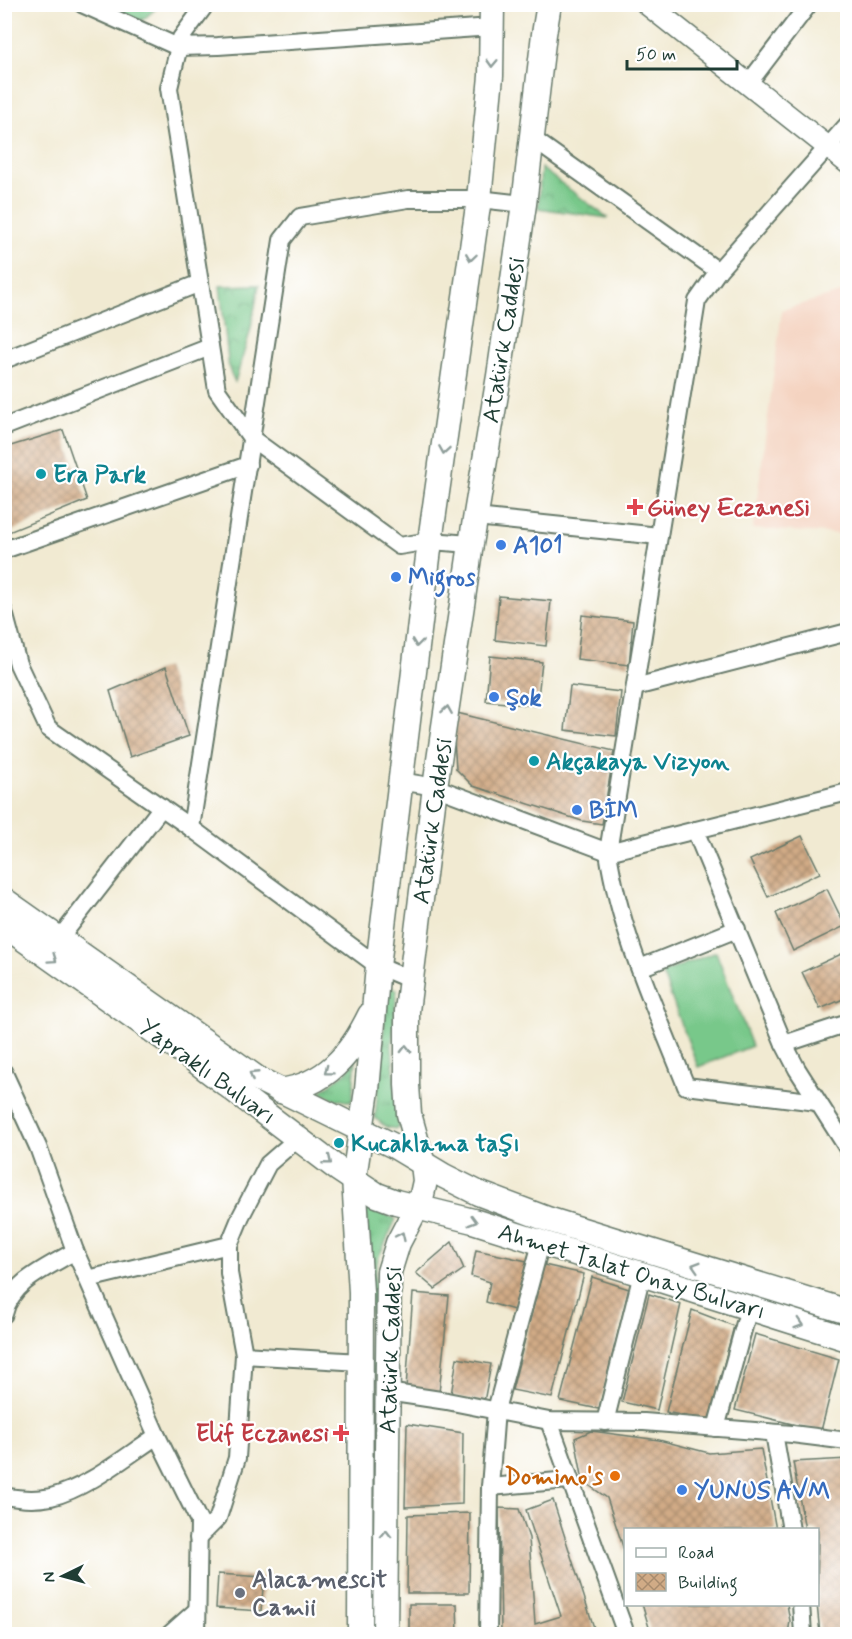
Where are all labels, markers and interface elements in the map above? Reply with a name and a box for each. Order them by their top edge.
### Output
scale bar [627,33,736,71]
text: 50 m [636,43,676,67]
one-way arrow [485,58,498,67]
one-way arrow [466,252,478,261]
street label: Atatürk Caddesi [476,255,533,425]
one-way arrow [438,445,450,455]
place label: Era Park [53,460,146,491]
marker: Era Park [34,467,48,481]
place label: Güney Eczanesi [647,493,810,524]
marker: Güney Eczanesi [628,500,642,514]
place label: A101 [513,531,563,562]
marker: A101 [494,538,508,552]
place label: Migros [408,563,476,597]
marker: Migros [389,570,403,584]
one-way arrow [412,638,424,648]
place label: Şok [506,683,542,714]
marker: Şok [487,690,501,704]
one-way arrow [441,705,453,714]
street label: Atatürk Caddesi [406,736,460,906]
place label: Akçakaya Vizyon [546,747,729,778]
marker: Akçakaya Vizyon [527,754,541,768]
place label: BİM [589,796,638,827]
marker: BİM [570,803,584,817]
one-way arrow [46,952,57,963]
street label: Yapraklı Bulvarı [132,1012,282,1132]
one-way arrow [400,1045,412,1054]
one-way arrow [324,1064,335,1075]
one-way arrow [249,1072,260,1083]
place label: Kucaklama taşı [351,1129,520,1160]
marker: Kucaklama taşı [332,1136,346,1150]
one-way arrow [321,1154,332,1165]
one-way arrow [468,1214,478,1227]
street label: Ahmet Talat Onay Bulvarı [494,1217,769,1328]
one-way arrow [394,1232,406,1243]
one-way arrow [691,1260,702,1273]
street label: Atatürk Caddesi [373,1266,410,1434]
one-way arrow [793,1317,804,1329]
place label: Elif Eczanesi [196,1419,330,1450]
marker: Elif Eczanesi [334,1426,348,1440]
place label: Domino's [505,1462,603,1493]
marker: Domino's [608,1469,622,1483]
place label: YUNUS AVM [694,1476,830,1507]
marker: YUNUS AVM [675,1483,689,1497]
legend [624,1528,819,1606]
one-way arrow [380,1530,392,1539]
text: Road [678,1541,714,1565]
north arrow [33,1546,93,1606]
place label: Alacamescit Camii [252,1565,388,1624]
text: N [39,1571,60,1583]
text: Building [678,1571,738,1597]
marker: Alacamescit Camii [233,1586,247,1600]

